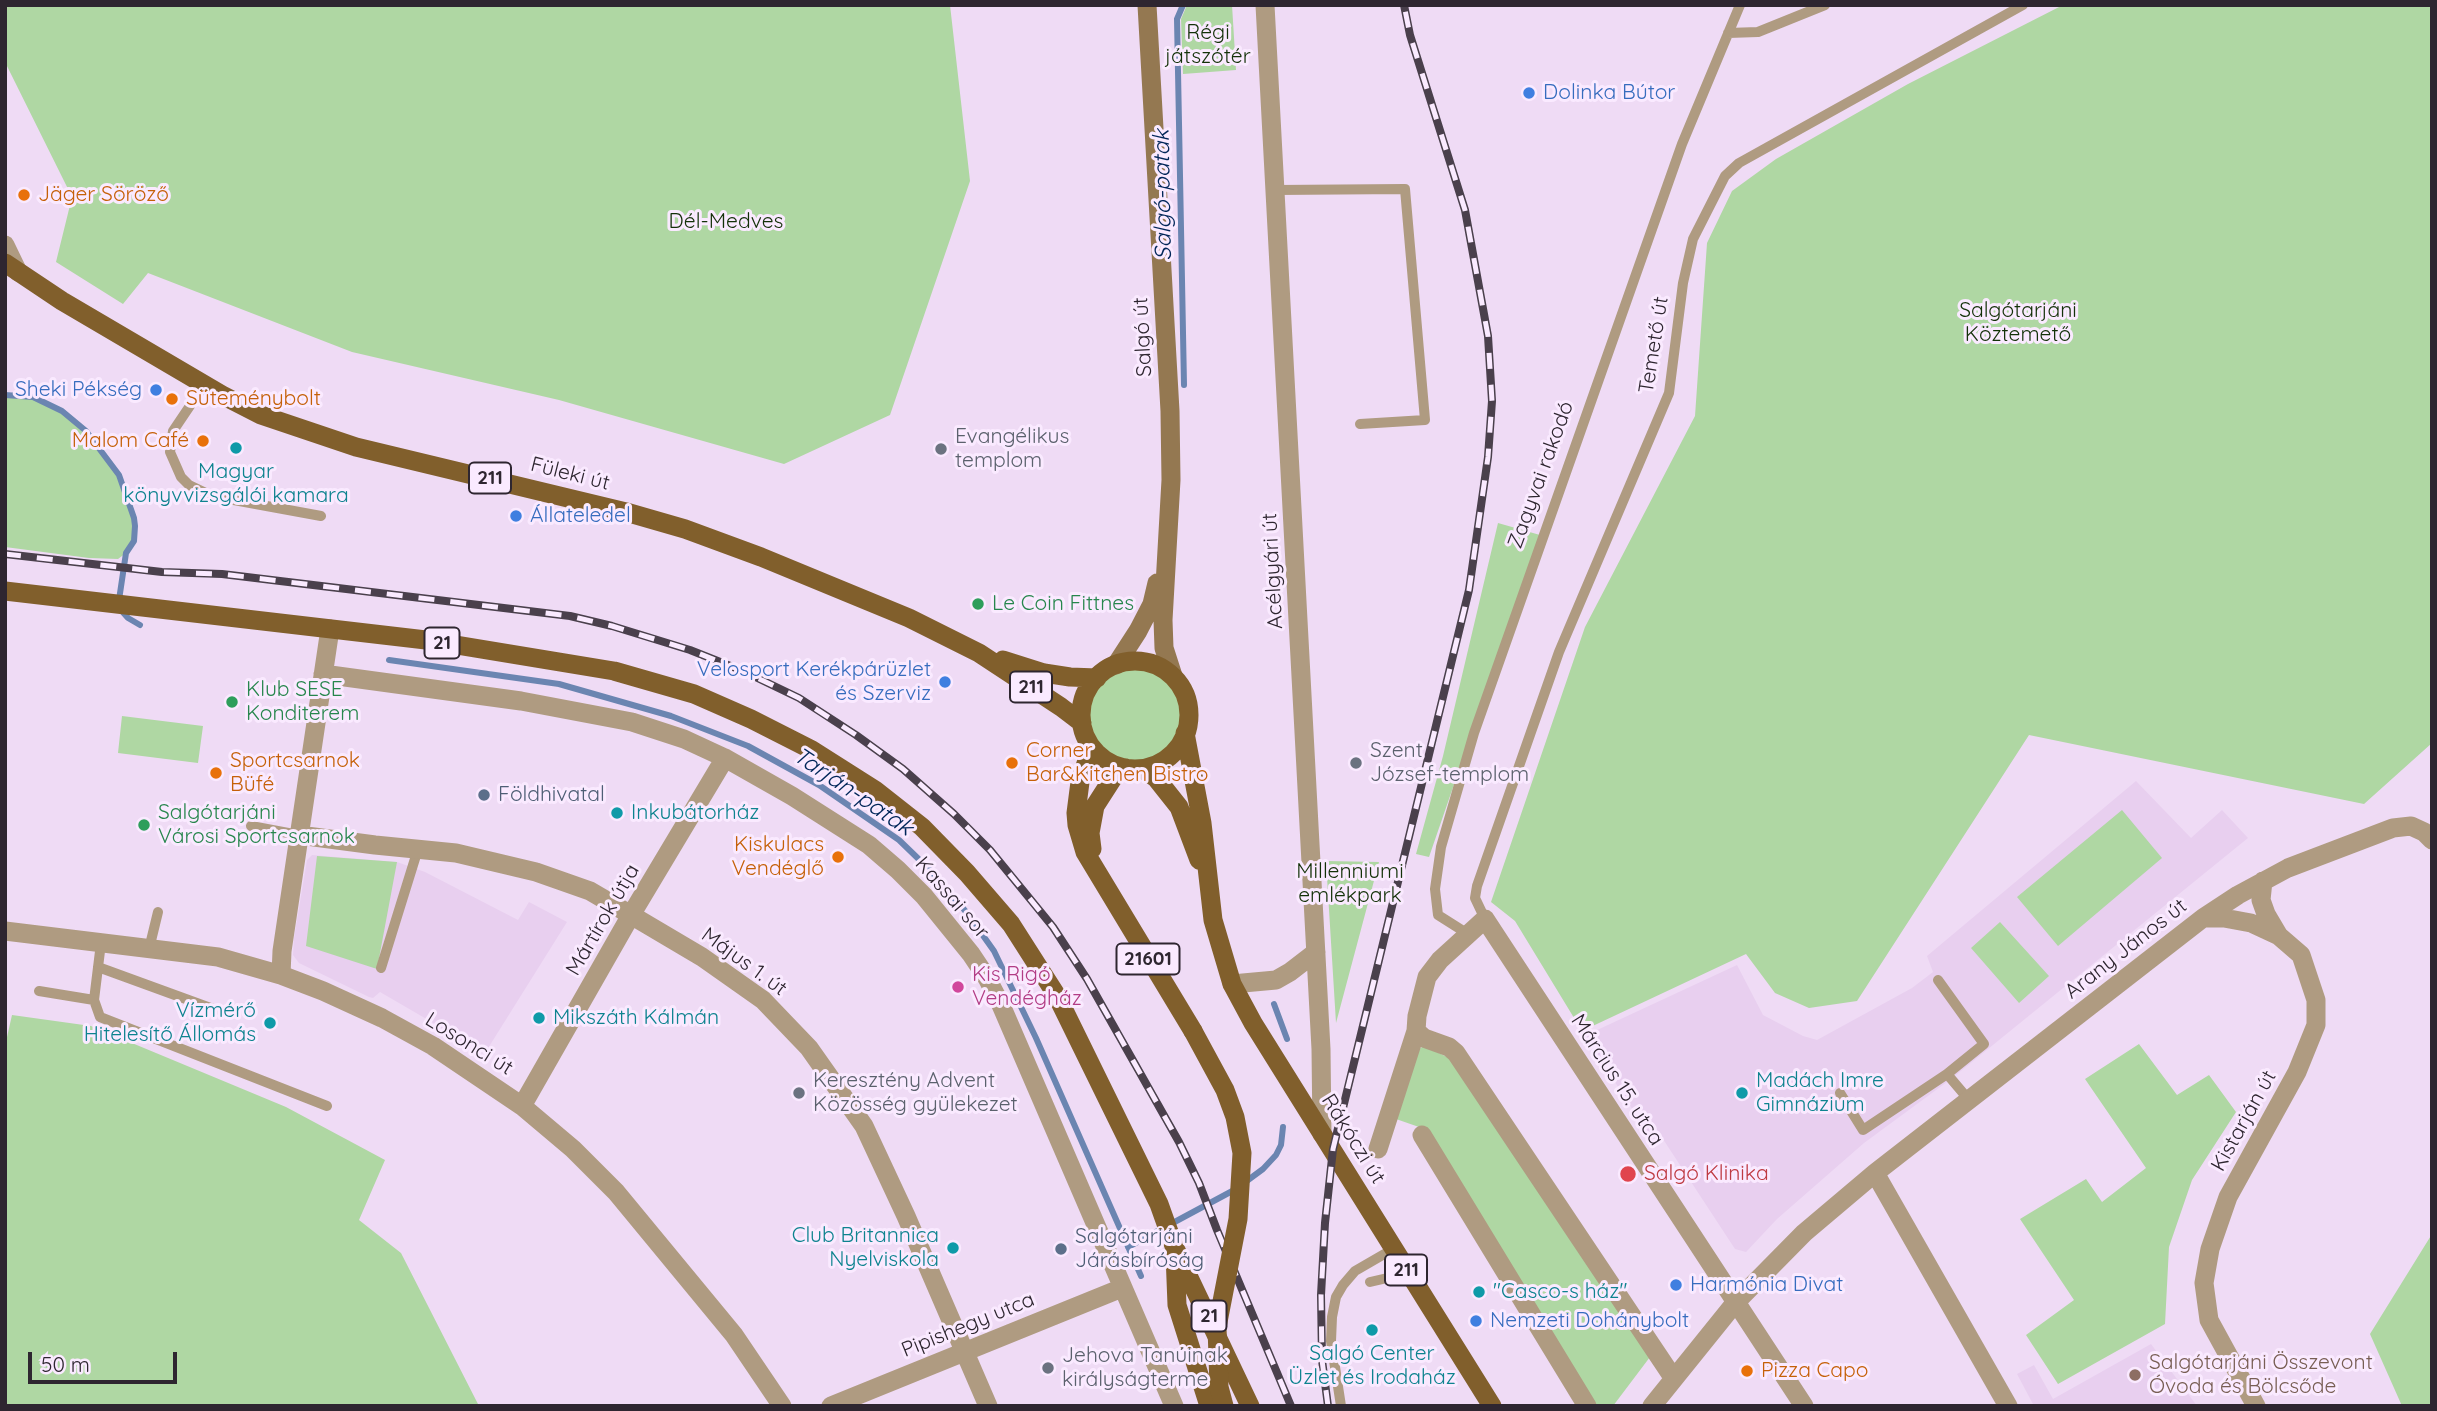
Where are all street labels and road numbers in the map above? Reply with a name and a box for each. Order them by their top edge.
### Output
street label: Temető út [1634,295,1674,395]
street label: Salgó út [1128,297,1158,377]
street label: Zagyvai rakodó [1503,398,1579,552]
street label: Füleki út [528,452,612,496]
road number: 211 [469,463,511,494]
street label: Acélgyári út [1257,512,1289,630]
road number: 21 [424,628,460,658]
road number: 211 [1010,672,1052,702]
street label: Kassai sor [910,852,994,944]
street label: Mártírok útja [561,860,645,980]
street label: Arany János út [2060,893,2192,1005]
street label: Május 1. út [696,923,792,1001]
road number: 21601 [1116,944,1180,974]
street label: Losonci út [420,1007,518,1081]
street label: Március 15. utca [1565,1010,1669,1150]
street label: Kistarján út [2206,1066,2282,1176]
street label: Rákóczi út [1316,1089,1390,1189]
road number: 211 [1385,1254,1427,1286]
street label: Pipishegy utca [898,1287,1038,1363]
road number: 21 [1192,1300,1226,1332]

